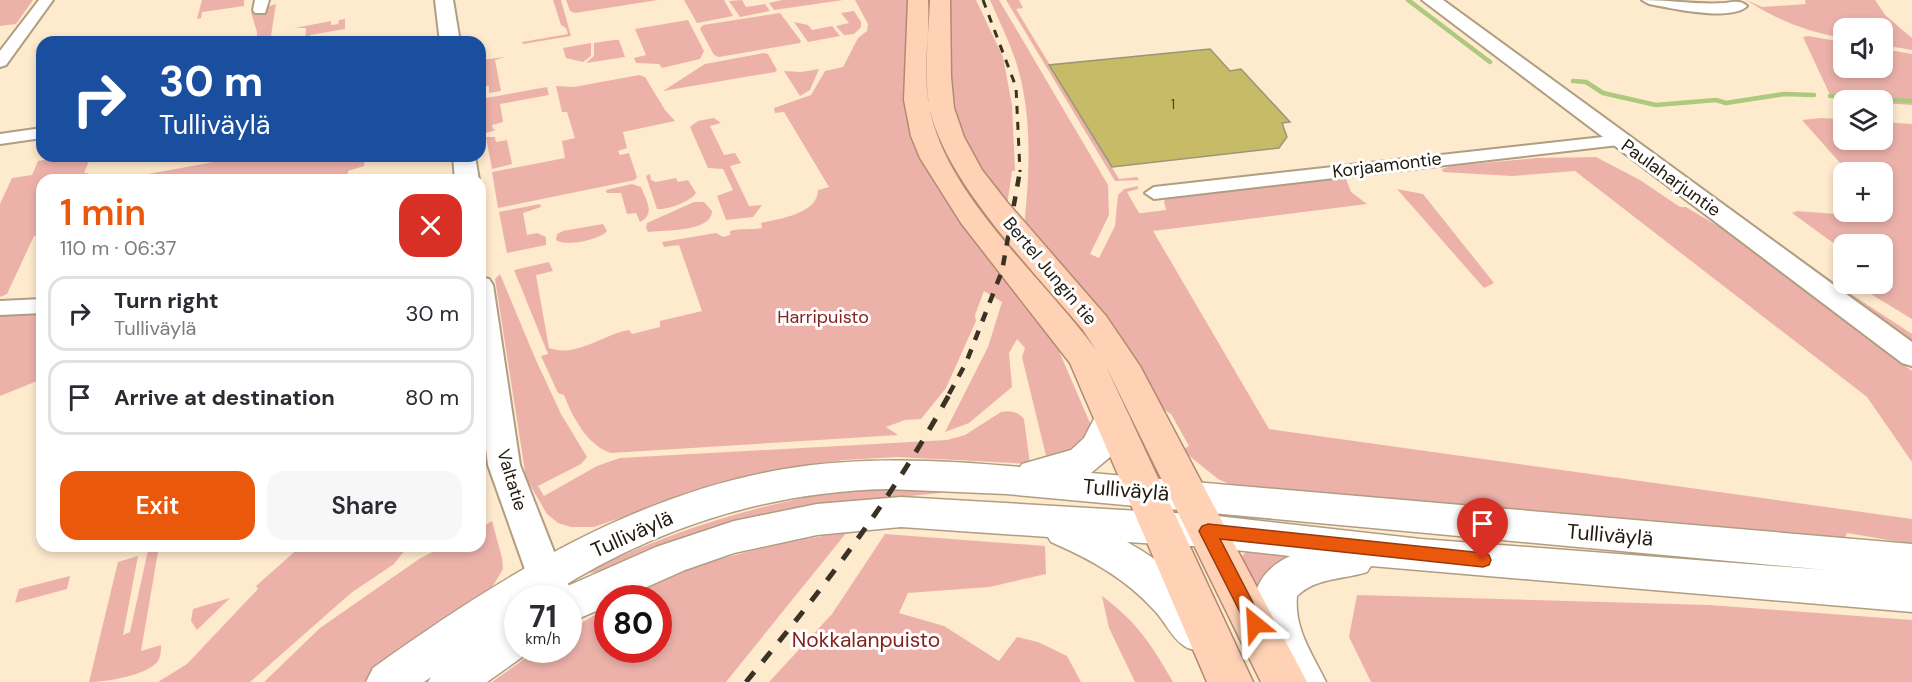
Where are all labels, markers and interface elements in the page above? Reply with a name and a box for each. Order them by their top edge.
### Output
map controls [1833,18,1893,294]
button: sound [1833,18,1893,78]
text: 30 m [159,54,263,109]
icon: right [60,60,138,138]
button: layers [1833,90,1893,150]
house number: 1 [1171,95,1175,113]
text: Tulliväylä [159,107,270,142]
street label: Paulaharjuntie [1616,134,1726,222]
street label: Korjaamontie [1331,146,1443,184]
button: + [1833,162,1893,222]
text: 1 min [60,189,146,236]
button: close [399,194,462,257]
street label: Bertel Jungin tie [998,212,1102,330]
button: − [1833,234,1893,294]
text: 110 m · 06:37 [60,235,176,261]
text: Turn right [114,286,219,315]
icon: right [63,297,96,330]
text: 30 m [405,299,459,328]
park label: Harripuisto [777,305,869,329]
text: Tulliväylä [114,315,196,341]
icon: arrive [63,381,96,414]
text: Arrive at destination [114,383,335,412]
text: 80 m [405,383,459,412]
street label: Valtatie [491,446,533,514]
button: Exit [60,471,255,540]
button: Share [267,471,462,540]
street label: Tulliväylä [1082,472,1170,508]
pin [1457,498,1508,560]
street label: Tulliväylä [587,504,677,564]
icon: arrive [1466,507,1499,540]
street label: Tulliväylä [1566,517,1654,553]
speed limit sign: 80 [594,585,672,663]
position arrow [1223,592,1287,656]
text: 71 [529,597,557,636]
park label: Nokkalanpuisto [792,626,940,654]
text: km/h [525,629,561,649]

